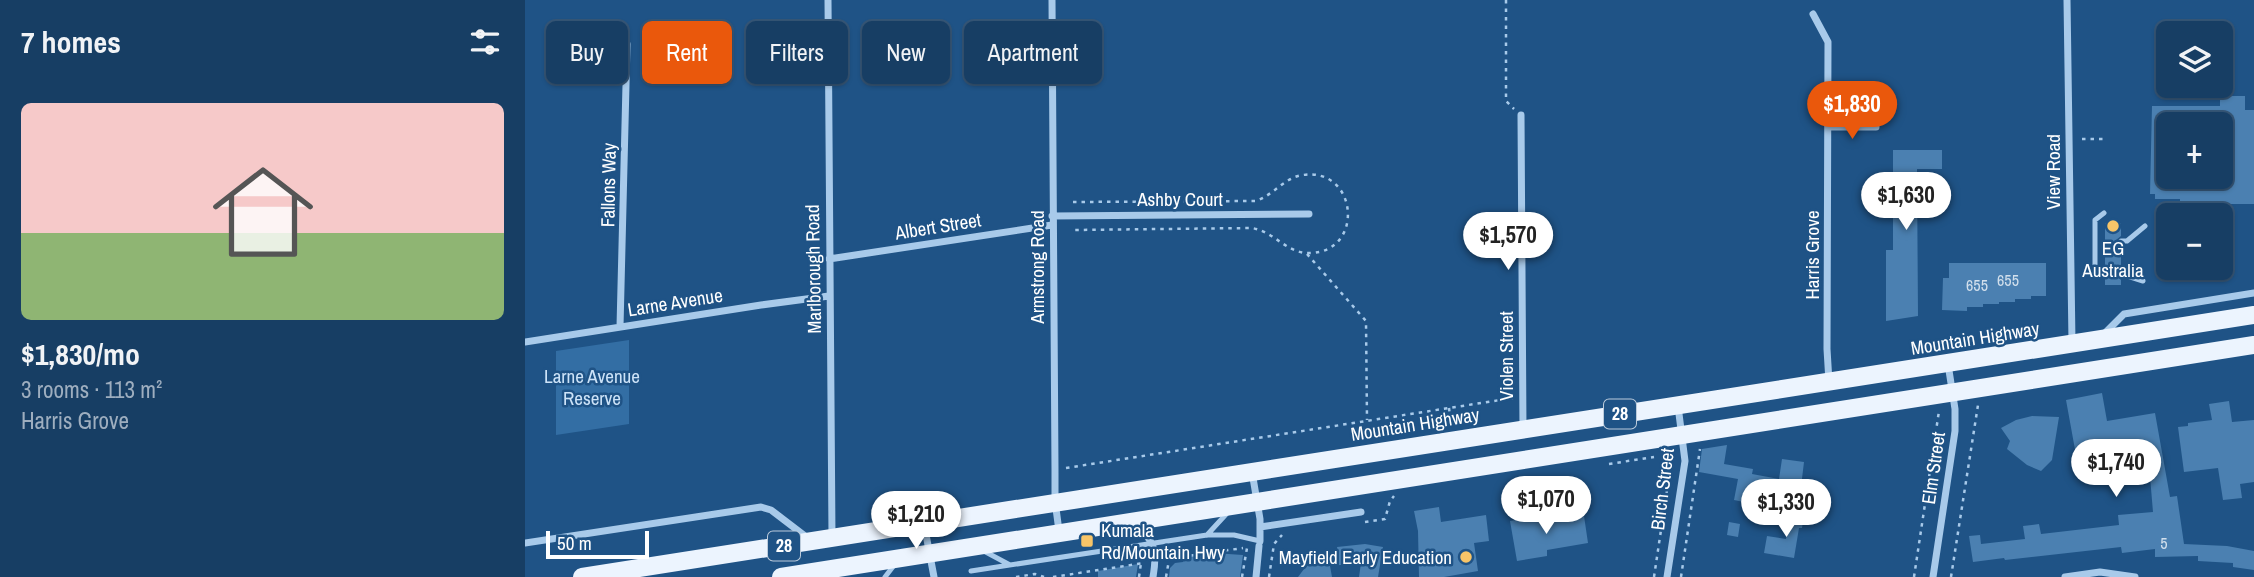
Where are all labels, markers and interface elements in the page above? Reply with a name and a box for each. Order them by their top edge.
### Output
chip: Buy [546,21,628,84]
chip: Rent [642,21,732,84]
chip: Filters [746,21,848,84]
chip: New [862,21,950,84]
chip: Apartment [964,21,1102,84]
map controls [2156,21,2233,280]
button: layers [2156,21,2233,98]
text: 7 homes [21,22,121,62]
icon: filters [466,23,504,61]
pin: $1,830 [1795,82,1909,141]
text: $1,830 [1823,88,1881,119]
button: + [2156,112,2233,189]
street label: View Road [2040,134,2066,210]
street label: Fallons Way [594,142,622,227]
icon: home [200,149,326,275]
pin: $1,630 [1849,173,1963,232]
text: $1,630 [1877,179,1935,210]
street label: Ashby Court [1136,186,1224,212]
button: − [2156,203,2233,280]
street label: Marlborough Road [799,204,827,334]
street label: Albert Street [892,206,983,246]
street label: Armstrong Road [1024,210,1050,325]
street label: Harris Grove [1799,210,1825,300]
pin: $1,570 [1451,212,1565,272]
marker: EG Australia [2105,218,2121,234]
text: $1,570 [1479,219,1537,250]
place label: EG Australia [2081,235,2144,283]
house number: 655 [1997,269,2019,291]
house number: 655 [1966,274,1988,296]
street label: Larne Avenue [626,282,724,322]
street label: Violen Street [1493,310,1519,401]
street label: Mountain Highway [1909,315,2041,361]
text: $1,830/mo [21,334,140,374]
park label: Larne Avenue Reserve [544,363,640,411]
text: 3 rooms · 113 m² [21,374,162,405]
road number: 28 [1604,400,1636,428]
street label: Mountain Highway [1349,401,1481,447]
text: Harris Grove [21,405,129,436]
street label: Elm Street [1915,430,1951,506]
pin: $1,740 [2059,440,2173,499]
street label: Birch Street [1644,446,1680,531]
text: $1,740 [2087,446,2145,477]
pin: $1,070 [1489,476,1603,536]
pin: $1,330 [1729,480,1843,539]
text: $1,070 [1517,483,1575,514]
text: $1,330 [1757,486,1815,517]
pin: $1,210 [859,491,973,551]
text: $1,210 [887,498,945,529]
place label: Kumala Rd/Mountain Hwy [1101,517,1225,565]
scale bar [546,528,649,560]
text: 50 m [557,530,592,556]
road number: 28 [768,532,800,560]
house number: 5 [2160,532,2168,554]
marker: Kumala Rd/Mountain Hwy [1079,533,1095,549]
place label: Mayfield Early Education [1279,544,1452,570]
marker: Mayfield Early Education [1458,549,1474,565]

